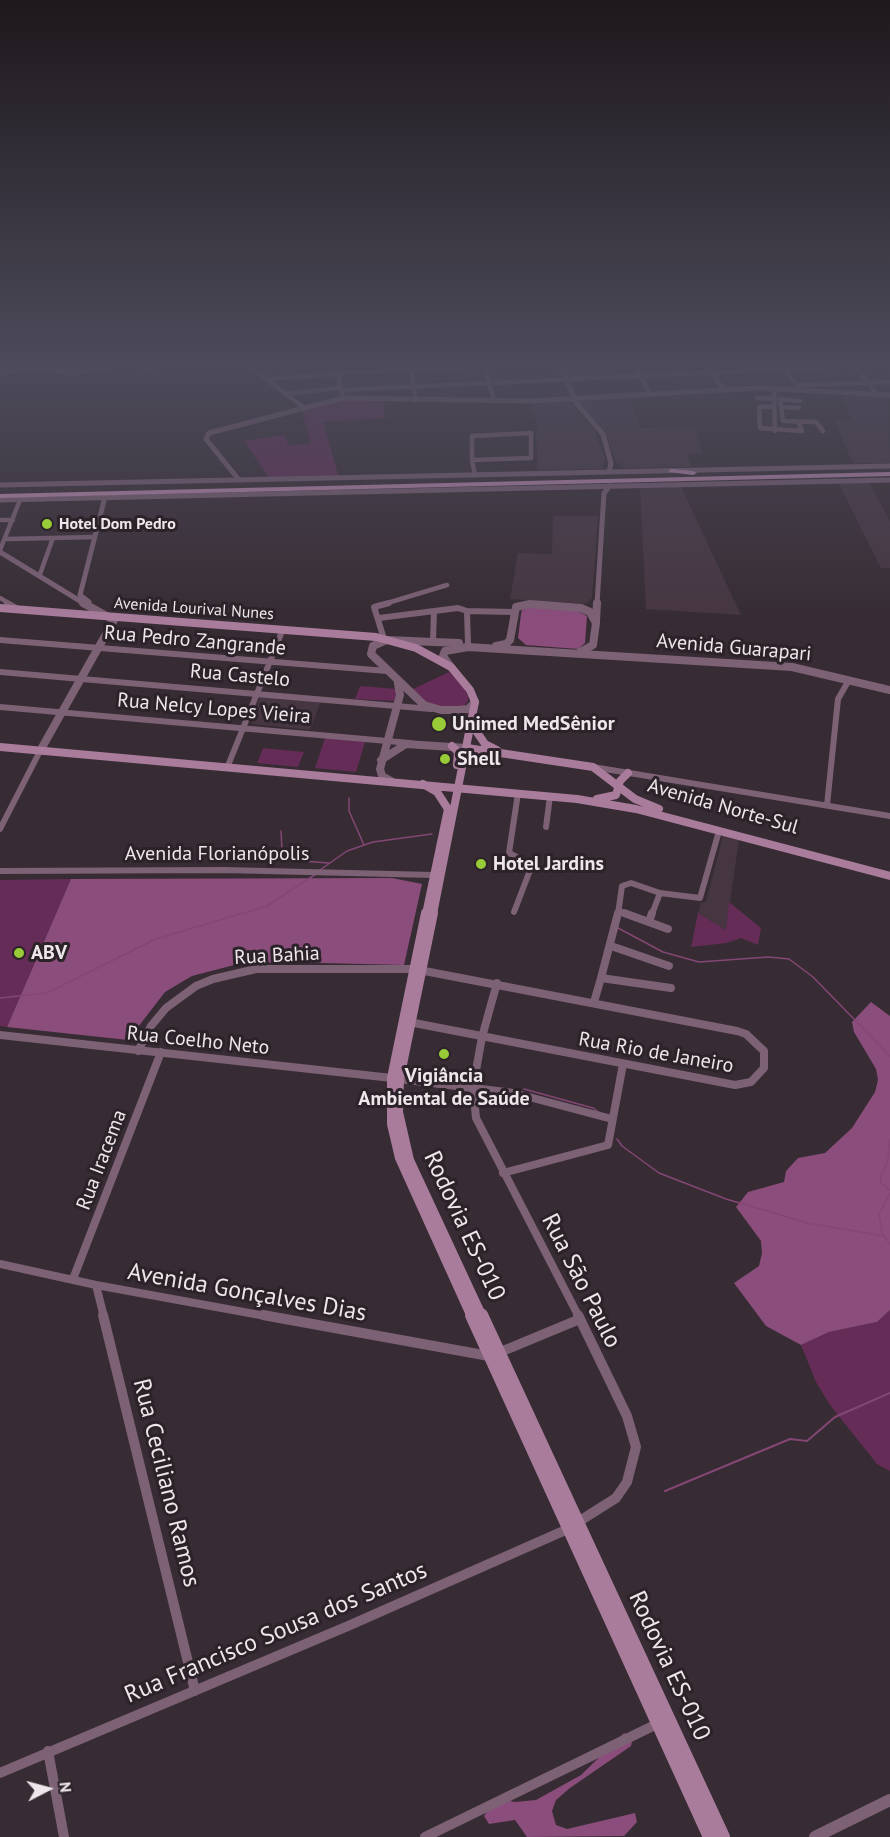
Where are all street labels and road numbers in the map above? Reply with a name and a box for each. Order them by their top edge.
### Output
street label: Avenida Lourival Nunes [113,594,275,624]
street label: Rua Pedro Zangrande [103,621,287,661]
street label: Avenida Guarapari [656,629,812,667]
street label: Rua Castelo [189,660,291,692]
street label: Rua Nelcy Lopes Vieira [116,689,312,729]
street label: Avenida Norte-Sul [645,774,801,840]
street label: Avenida Florianópolis [125,842,309,866]
street label: Rua Bahia [234,942,320,970]
street label: Rua Coelho Neto [126,1022,270,1060]
street label: Rua Rio de Janeiro [577,1028,735,1078]
street label: Rua Iracema [72,1107,132,1213]
street label: Rodovia ES-010 [417,1147,511,1305]
street label: Rua São Paulo [535,1209,627,1353]
street label: Avenida Gonçalves Dias [125,1258,369,1328]
street label: Rua Ceciliano Ramos [126,1376,206,1590]
street label: Rua Francisco Sousa dos Santos [120,1556,432,1710]
street label: Rodovia ES-010 [622,1587,716,1745]

